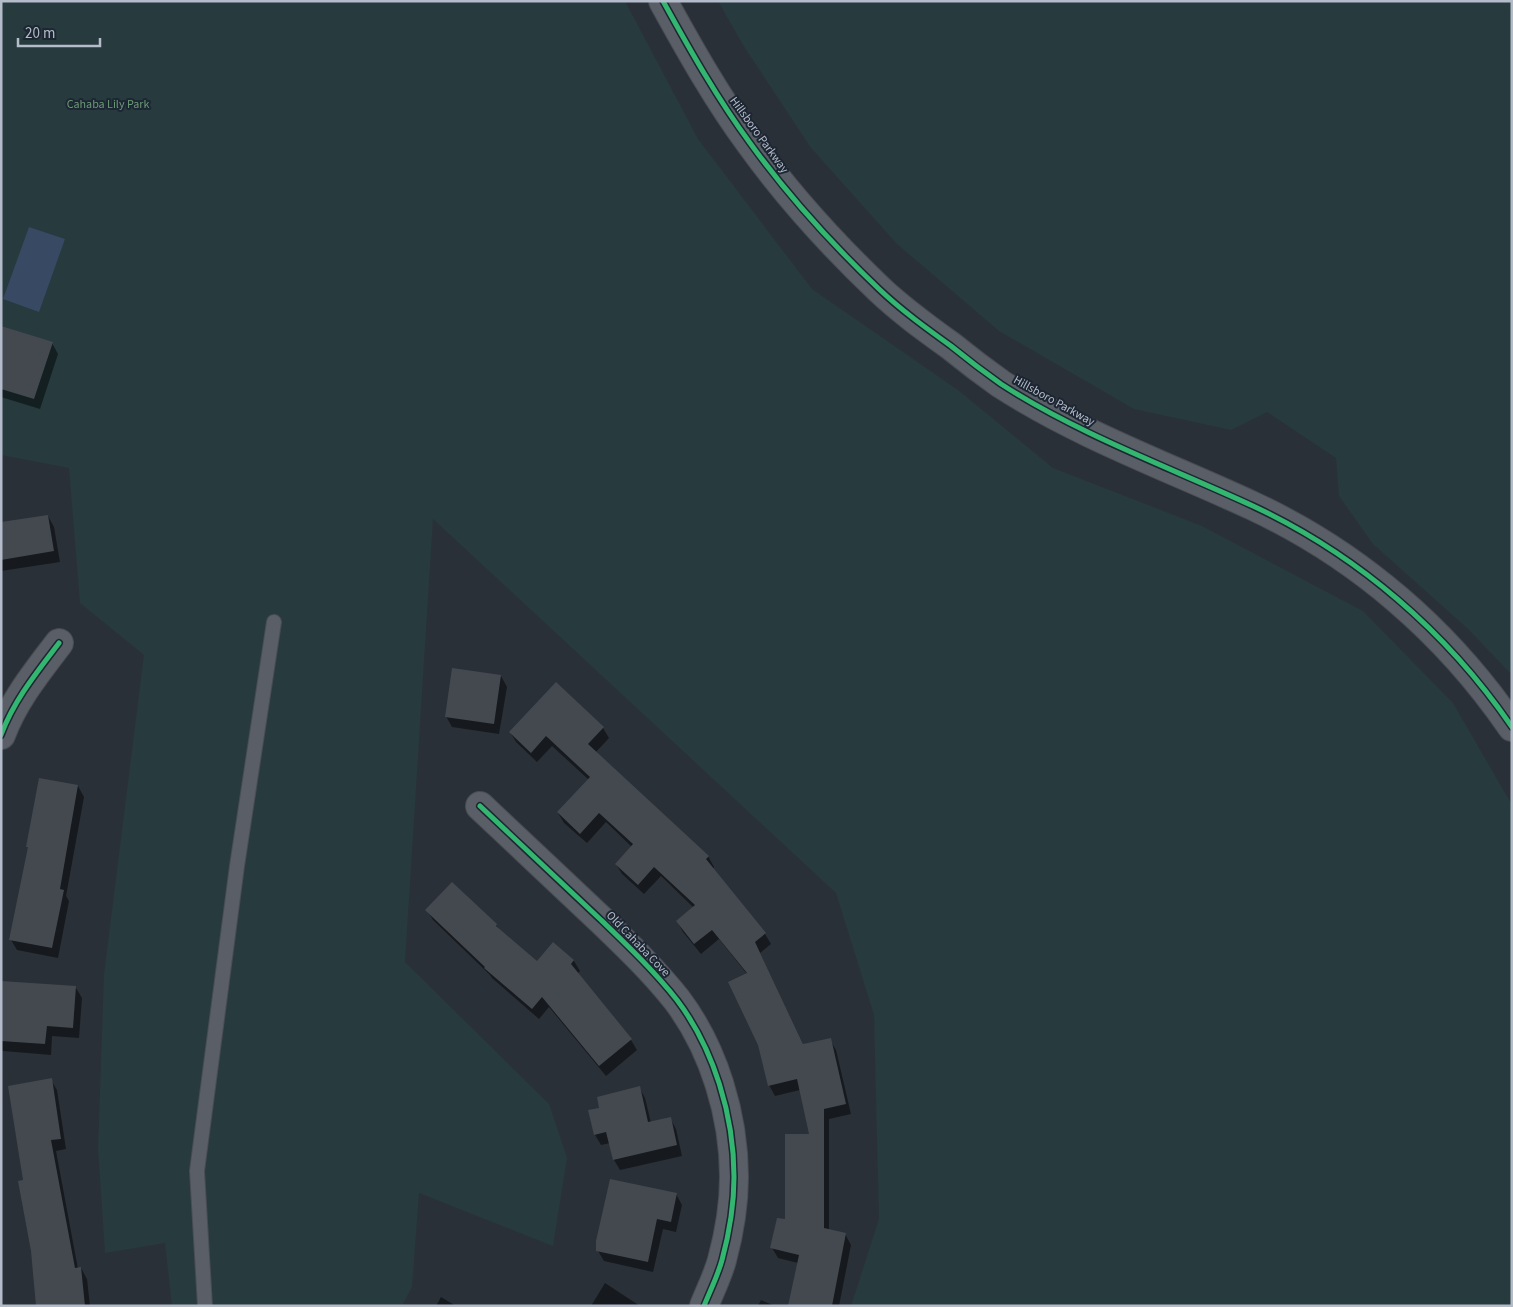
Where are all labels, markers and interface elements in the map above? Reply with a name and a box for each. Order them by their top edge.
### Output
scale bar [18,15,100,47]
text: 20 m [25,23,55,44]
street label: Hillsboro Parkway [725,93,793,177]
park label: Cahaba Lily Park [67,96,149,113]
street label: Hillsboro Parkway [1010,372,1098,431]
street label: Old Cahaba Cove [602,907,674,981]

